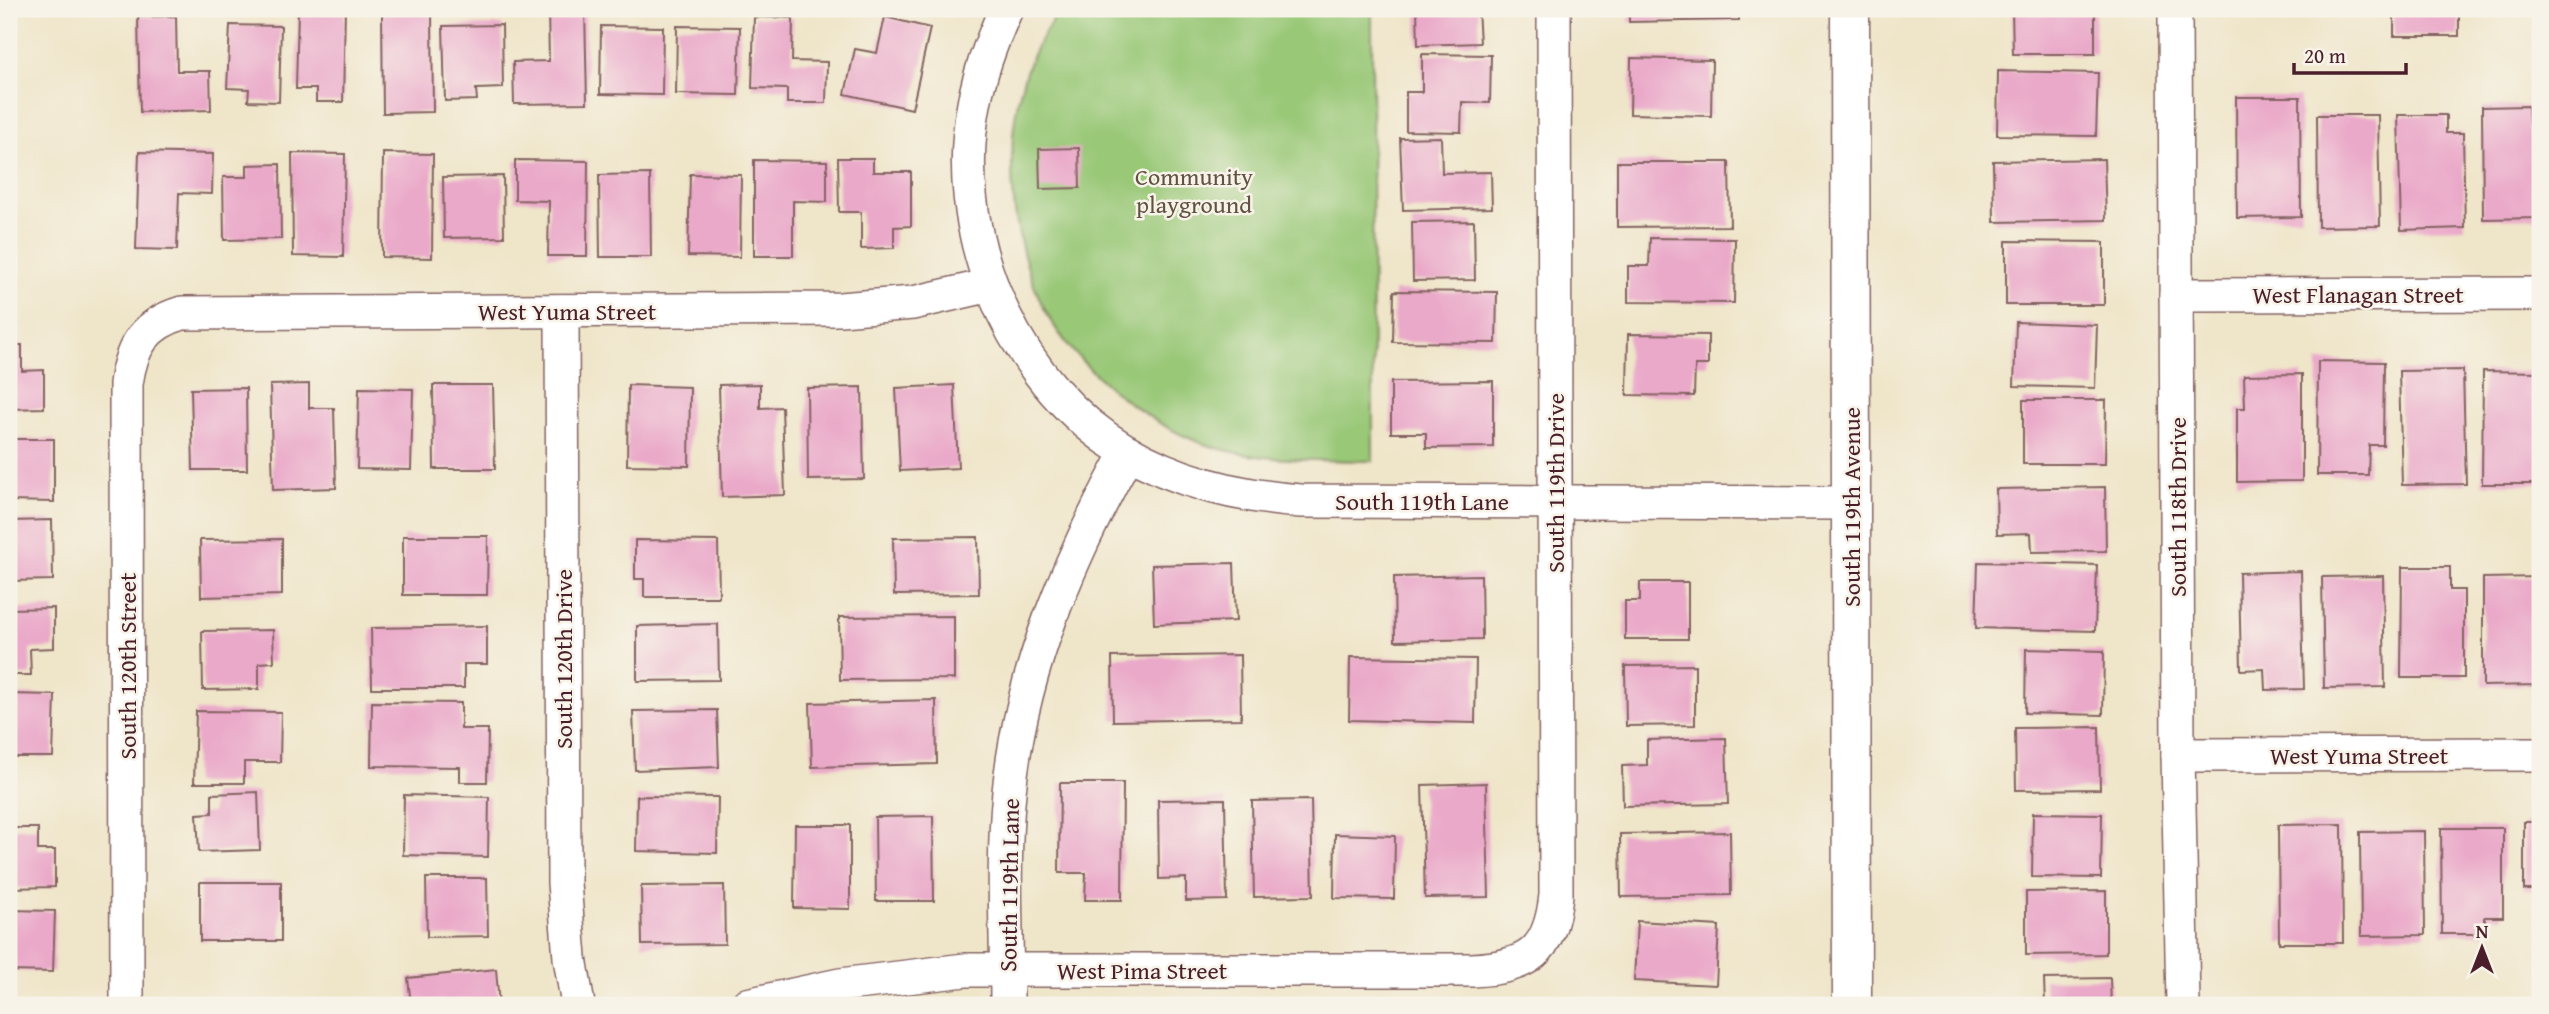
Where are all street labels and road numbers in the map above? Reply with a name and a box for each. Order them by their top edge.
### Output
street label: West Flanagan Street [2252,277,2464,312]
street label: West Yuma Street [478,294,657,329]
street label: South 119th Drive [1538,393,1573,573]
street label: South 119th Avenue [1834,407,1869,607]
street label: South 118th Drive [2160,417,2195,597]
street label: South 119th Lane [1335,484,1509,519]
street label: South 120th Drive [546,569,581,749]
street label: South 120th Street [110,572,145,759]
street label: West Yuma Street [2270,738,2449,773]
street label: South 119th Lane [990,798,1028,972]
street label: West Pima Street [1057,953,1228,988]

